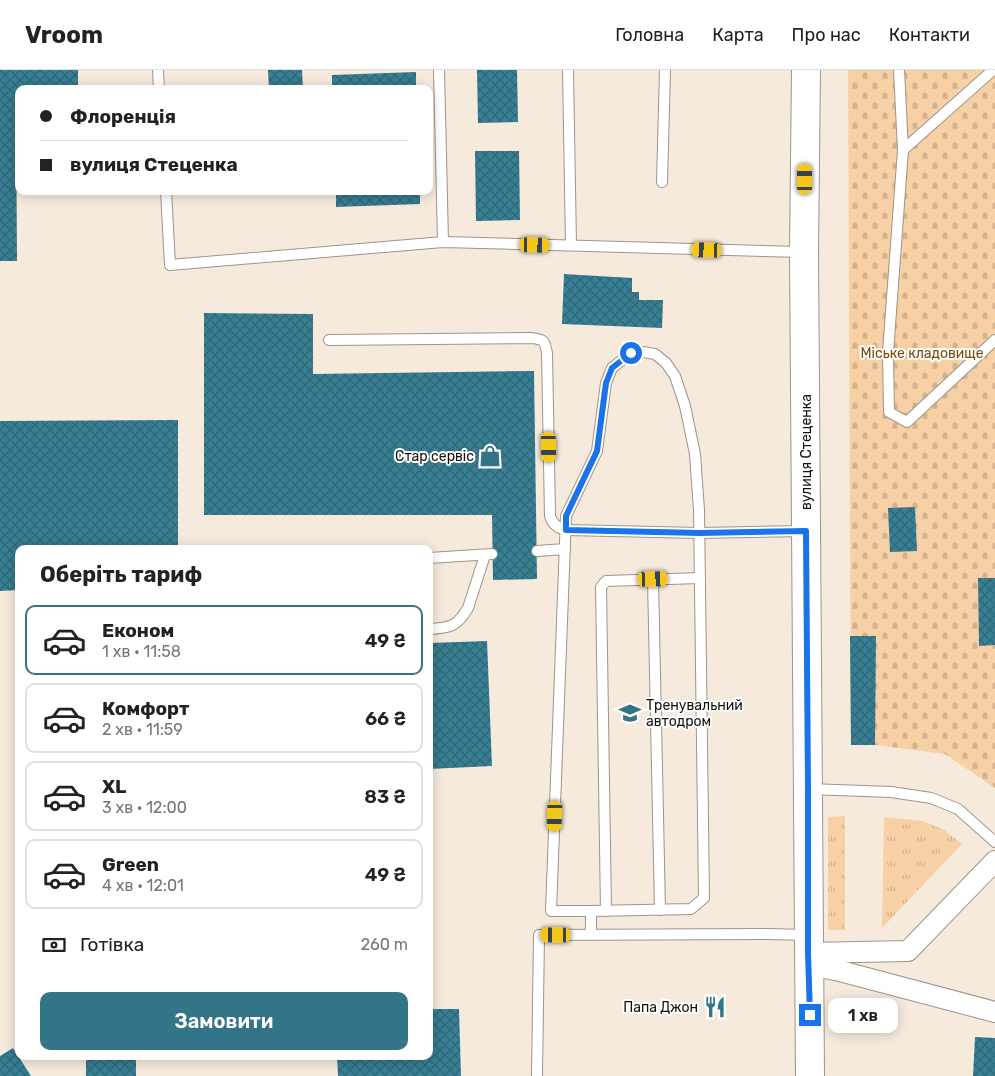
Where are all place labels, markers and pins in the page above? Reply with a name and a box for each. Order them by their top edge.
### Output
shop icon: Стар сервіс [477,443,503,469]
place label: Стар сервіс [395,448,474,465]
place label: Тренувальний автодром [646,697,743,730]
school or university icon: Тренувальний автодром [617,700,643,726]
restaurant icon: Папа Джон [702,994,728,1020]
place label: Папа Джон [623,999,698,1016]

